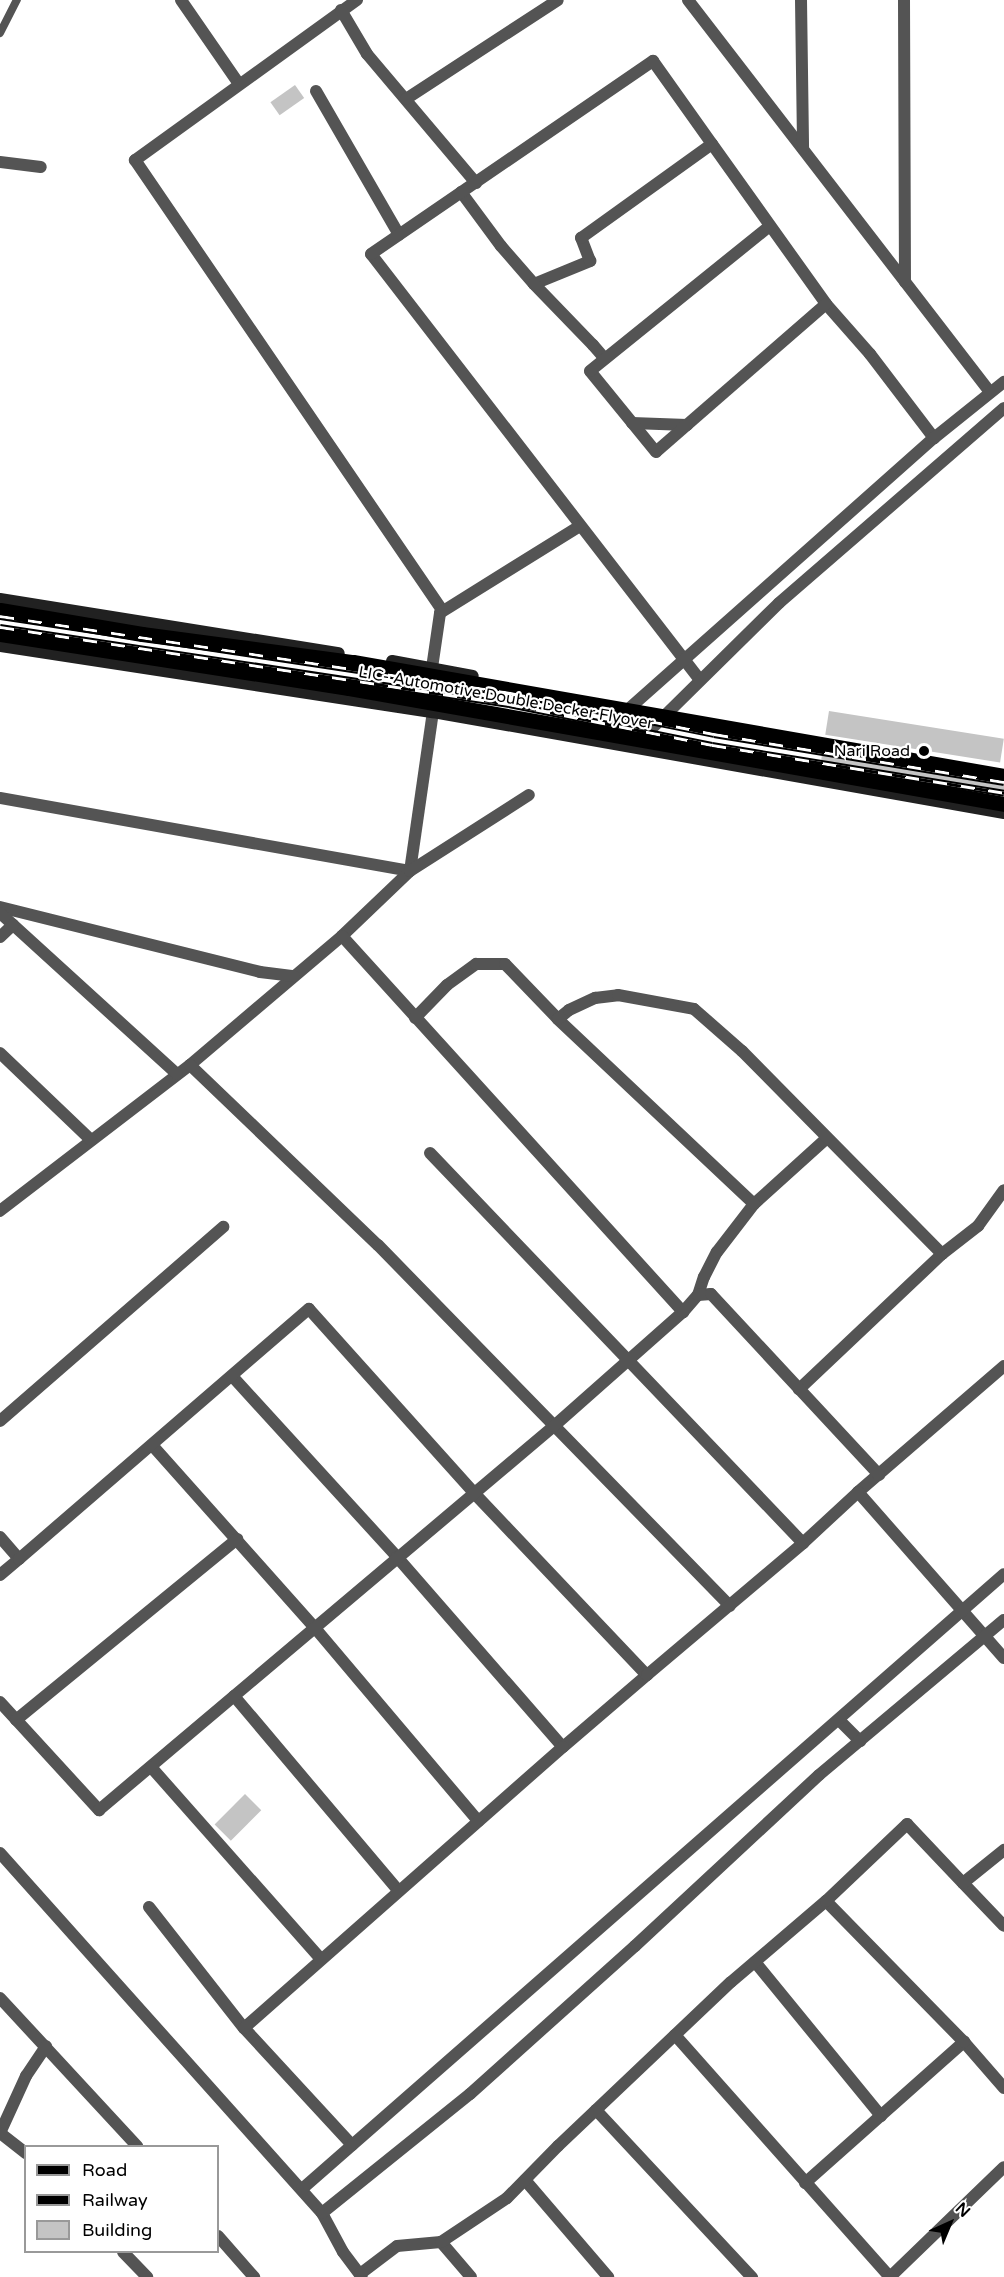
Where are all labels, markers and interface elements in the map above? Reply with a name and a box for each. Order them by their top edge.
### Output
street label: LIC- Automotive Double Decker Flyover [357,663,655,733]
place label: Nari Road [834,741,910,761]
marker: Nari Road [915,742,933,760]
legend [24,2145,219,2253]
text: Road [82,2159,127,2181]
text: Railway [82,2189,148,2211]
north arrow [920,2193,980,2253]
text: N [951,2198,974,2222]
text: Building [82,2219,152,2241]

